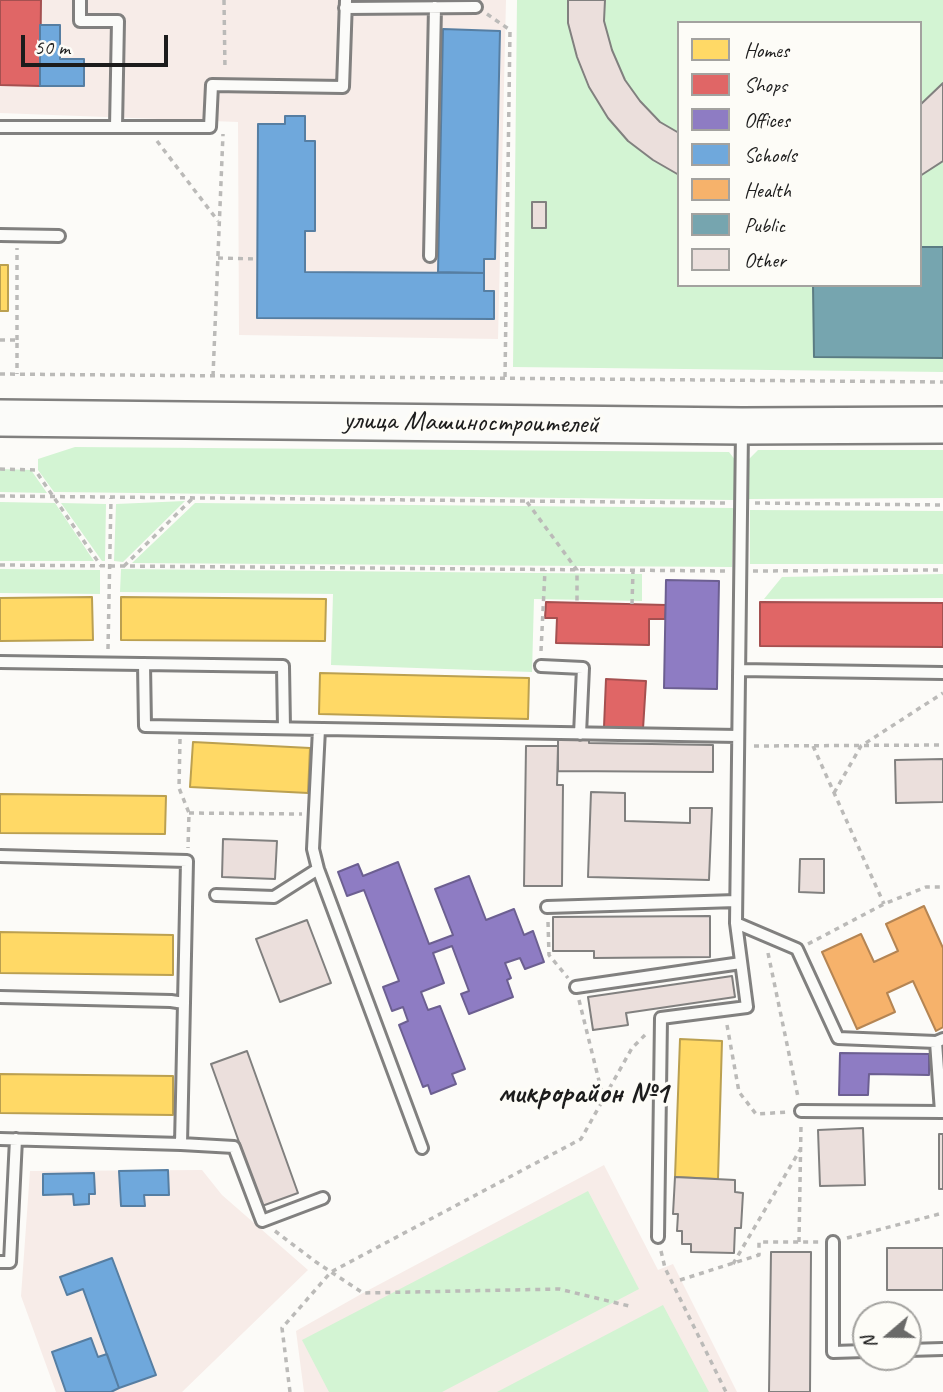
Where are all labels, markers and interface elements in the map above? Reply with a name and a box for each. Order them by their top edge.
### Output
scale bar [24,21,172,65]
legend [677,21,922,287]
text: 50 m [34,34,70,60]
text: Homes [744,37,789,63]
text: Shops [744,72,787,98]
text: Offices [744,107,790,133]
text: Schools [744,142,796,168]
text: Health [744,177,791,203]
text: Public [744,212,785,238]
text: Other [744,247,786,273]
street label: улица Машиностроителей [343,404,599,442]
district label: микрорайон №1 [498,1076,668,1112]
north arrow [852,1301,922,1371]
text: N [856,1333,882,1352]

